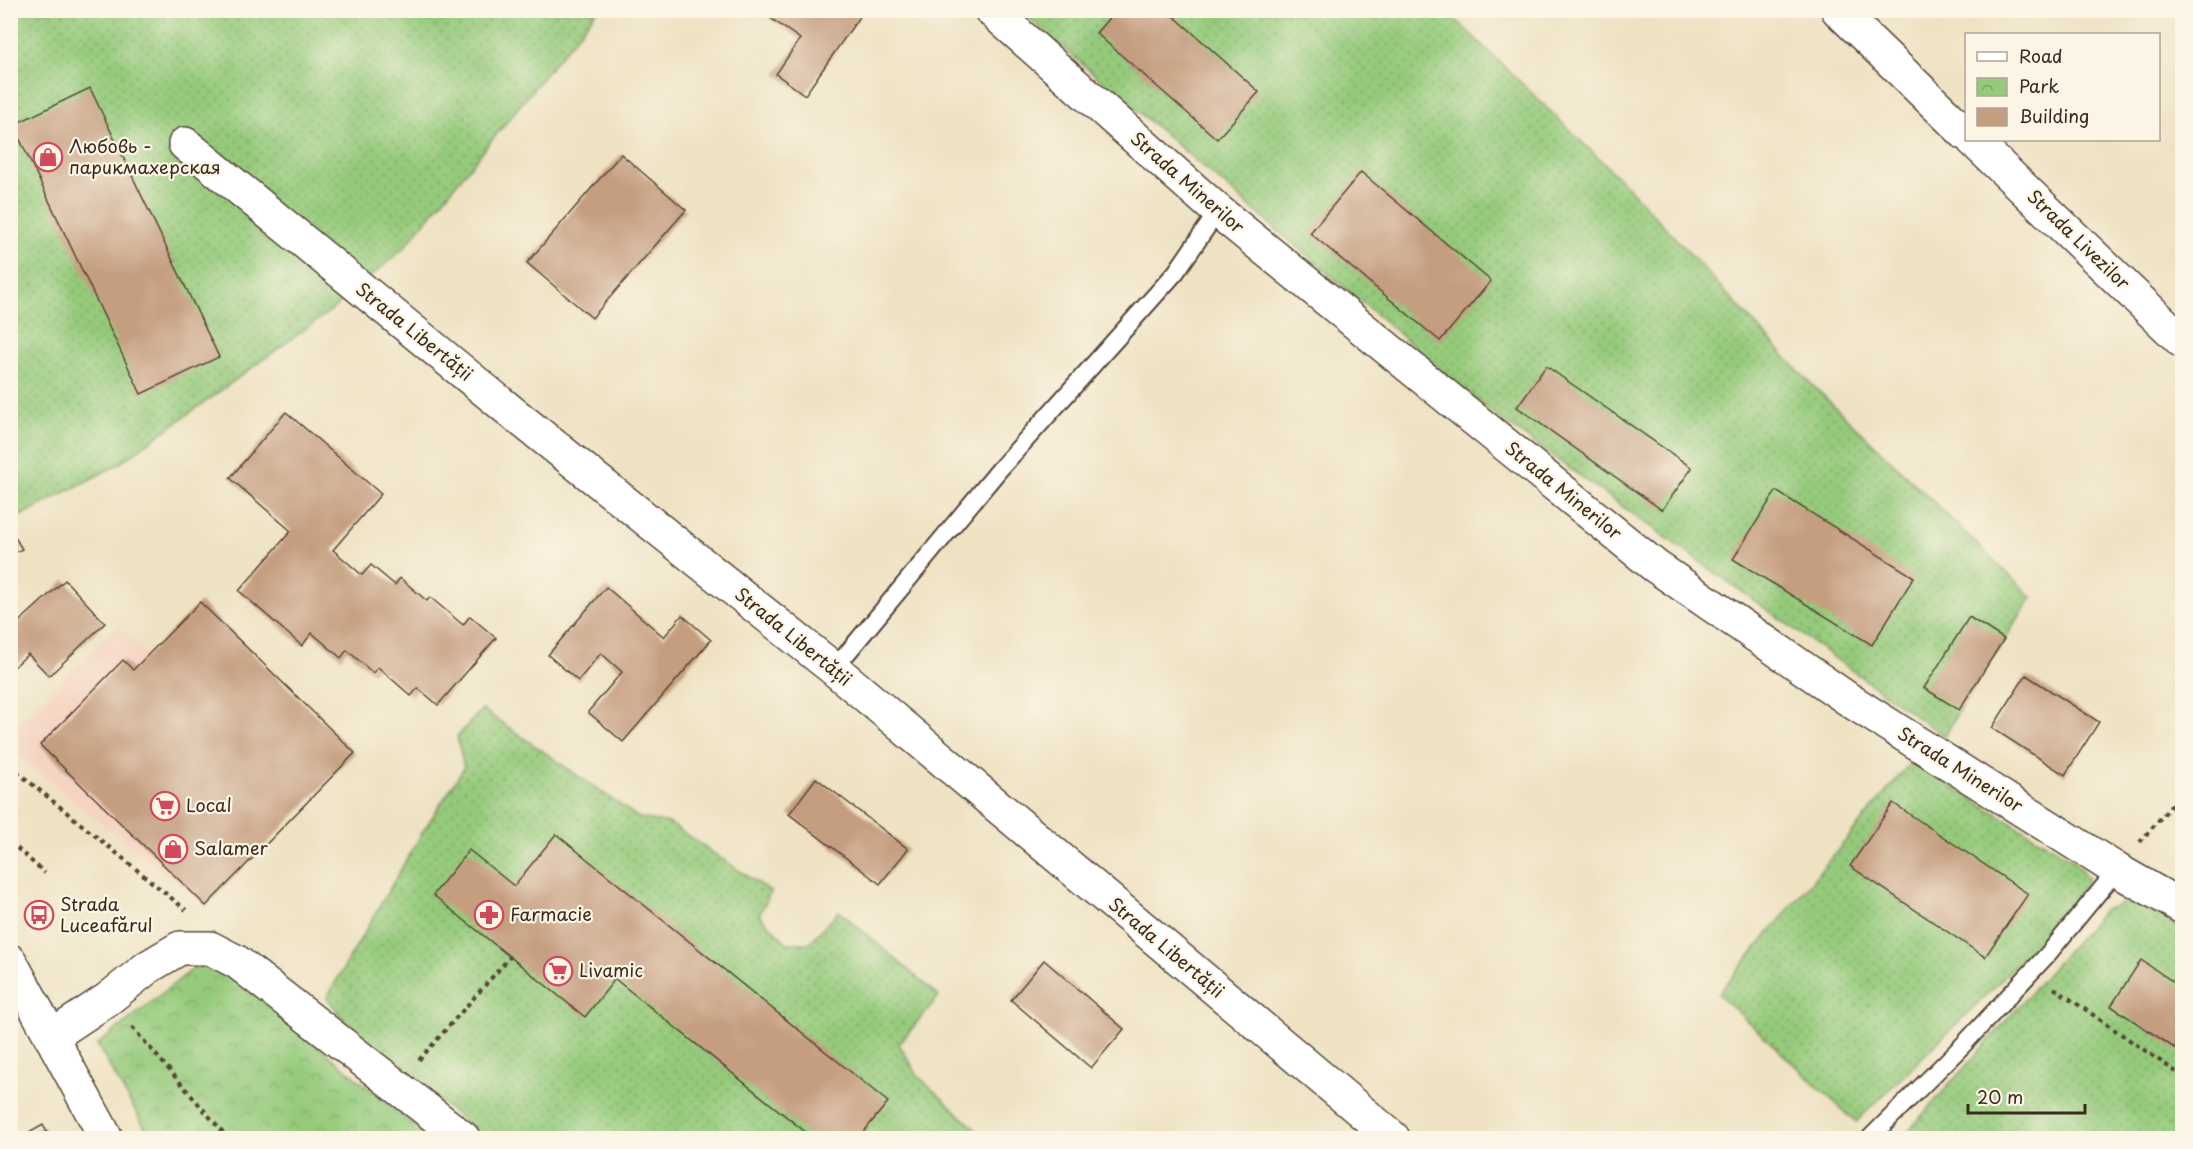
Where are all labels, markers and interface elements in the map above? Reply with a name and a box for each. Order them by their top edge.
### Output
legend [1965,33,2160,141]
text: Road [2019,42,2063,69]
text: Park [2019,72,2059,99]
text: Building [2019,102,2089,129]
street label: Strada Minerilor [1125,125,1251,240]
place label: Любовь - парикмахерская [69,132,221,180]
shop icon: Любовь - парикмахерская [32,141,64,173]
street label: Strada Livezilor [2021,183,2137,296]
street label: Strada Libertății [351,275,479,387]
street label: Strada Minerilor [1500,434,1629,546]
street label: Strada Libertății [730,580,858,692]
street label: Strada Minerilor [1893,719,2029,819]
supermarket icon: Local [149,790,181,822]
place label: Local [186,791,232,818]
shop icon: Salamer [157,833,189,865]
place label: Salamer [194,834,269,861]
place label: Strada Luceafărul [60,890,152,938]
street label: Strada Libertății [1103,890,1231,1003]
bus stop icon: Strada Luceafărul [23,899,55,931]
pharmacy icon: Farmacie [473,899,505,931]
place label: Farmacie [510,900,592,927]
supermarket icon: Livamic [542,955,574,987]
place label: Livamic [579,956,643,983]
scale bar [1968,1077,2085,1115]
text: 20 m [1977,1083,2023,1110]

